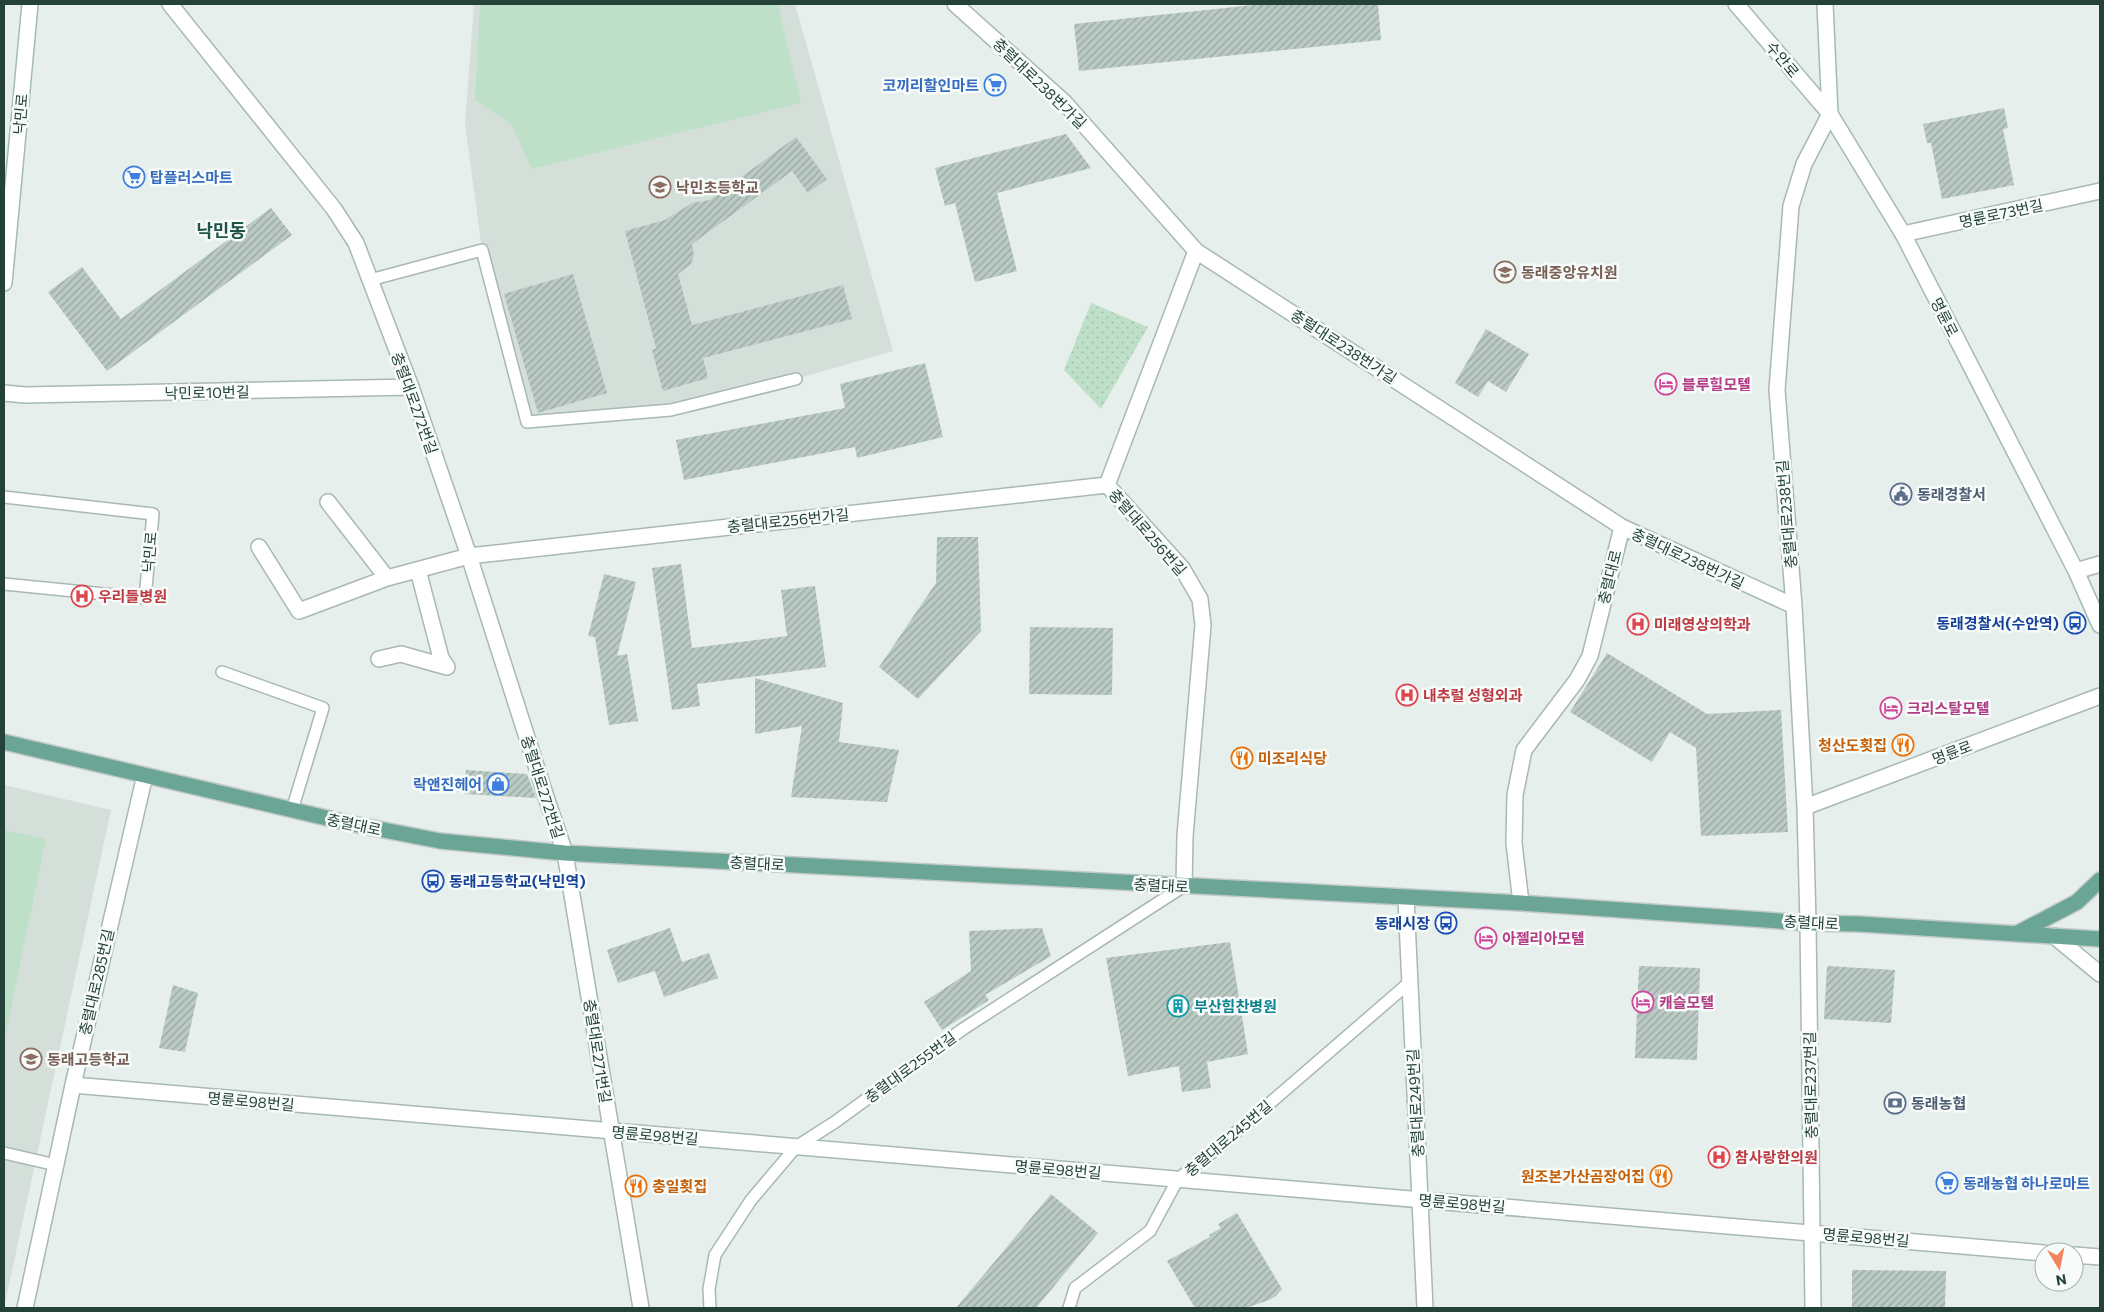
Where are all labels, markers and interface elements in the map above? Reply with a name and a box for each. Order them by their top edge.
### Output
street label: 충렬대로238번가길 [990,34,1090,132]
street label: 수안로 [1763,37,1803,81]
supermarket icon: 코끼리할인마트 [983,73,1007,97]
place label: 코끼리할인마트 [882,76,979,94]
street label: 낙민로 [9,93,31,135]
supermarket icon: 탑플러스마트 [122,165,146,189]
place label: 탑플러스마트 [150,168,233,186]
school or university icon: 낙민초등학교 [648,175,672,199]
place label: 낙민초등학교 [676,178,759,196]
street label: 명륜로73번길 [1957,195,2045,231]
district label: 낙민동 [196,219,246,241]
school or university icon: 동래중앙유치원 [1493,260,1517,284]
place label: 동래중앙유치원 [1521,263,1618,281]
street label: 명륜로 [1928,294,1962,340]
street label: 충렬대로238번가길 [1288,305,1400,387]
street label: 충렬대로272번길 [388,349,442,457]
hotel icon: 블루힐모텔 [1654,372,1678,396]
place label: 블루힐모텔 [1682,375,1751,393]
street label: 낙민로10번길 [164,382,250,402]
street label: 충렬대로238번길 [1772,459,1800,569]
public building icon: 동래경찰서 [1889,482,1913,506]
street label: 충렬대로256번길 [1106,485,1190,579]
place label: 동래경찰서 [1917,485,1986,503]
street label: 충렬대로256번가길 [726,505,850,535]
street label: 충렬대로238번가길 [1629,524,1747,592]
street label: 낙민로 [138,531,160,573]
street label: 충렬대로 [1594,548,1624,606]
hospital icon: 우리들병원 [70,584,94,608]
place label: 우리들병원 [98,587,167,605]
bus stop icon: 동래경찰서(수안역) [2063,611,2087,635]
hospital icon: 미래영상의학과 [1626,612,1650,636]
place label: 동래경찰서(수안역) [1936,614,2059,632]
place label: 미래영상의학과 [1654,615,1751,633]
hospital icon: 내추럴 성형외과 [1395,683,1419,707]
place label: 내추럴 성형외과 [1423,686,1523,704]
hotel icon: 크리스탈모텔 [1879,696,1903,720]
place label: 크리스탈모텔 [1907,699,1990,717]
street label: 충렬대로272번길 [518,733,568,841]
restaurant icon: 청산도횟집 [1891,733,1915,757]
place label: 청산도횟집 [1818,736,1887,754]
street label: 명륜로 [1929,736,1975,768]
restaurant icon: 미조리식당 [1230,746,1254,770]
place label: 미조리식당 [1258,749,1327,767]
shop icon: 락앤진헤어 [486,772,510,796]
place label: 락앤진헤어 [413,775,482,793]
street label: 충렬대로 [325,809,383,839]
street label: 충렬대로 [729,853,785,873]
bus stop icon: 동래고등학교(낙민역) [421,869,445,893]
place label: 동래고등학교(낙민역) [449,872,586,890]
street label: 충렬대로 [1133,875,1189,895]
bus stop icon: 동래시장 [1434,911,1458,935]
street label: 충렬대로 [1783,912,1839,932]
place label: 동래시장 [1375,914,1430,932]
hotel icon: 아젤리아모텔 [1474,926,1498,950]
street label: 충렬대로285번길 [75,927,117,1037]
place label: 아젤리아모텔 [1502,929,1585,947]
hotel icon: 캐슬모텔 [1631,990,1655,1014]
place label: 캐슬모텔 [1659,993,1714,1011]
building icon: 부산힘찬병원 [1166,994,1190,1018]
place label: 부산힘찬병원 [1194,997,1277,1015]
street label: 충렬대로271번길 [581,998,615,1104]
street label: 충렬대로255번길 [861,1028,959,1106]
street label: 충렬대로237번길 [1800,1031,1820,1139]
school or university icon: 동래고등학교 [19,1047,43,1071]
street label: 충렬대로249번길 [1403,1048,1427,1158]
place label: 동래고등학교 [47,1050,130,1068]
street label: 명륜로98번길 [207,1088,295,1114]
bank icon: 동래농협 [1883,1091,1907,1115]
place label: 동래농협 [1911,1094,1966,1112]
street label: 충렬대로245번길 [1181,1096,1275,1180]
street label: 명륜로98번길 [611,1122,699,1148]
hospital icon: 참사랑한의원 [1707,1145,1731,1169]
place label: 참사랑한의원 [1735,1148,1818,1166]
street label: 명륜로98번길 [1014,1156,1102,1182]
restaurant icon: 원조본가산곰장어집 [1649,1164,1673,1188]
place label: 원조본가산곰장어집 [1521,1167,1645,1185]
supermarket icon: 동래농협 하나로마트 [1935,1171,1959,1195]
restaurant icon: 충일횟집 [624,1174,648,1198]
place label: 동래농협 하나로마트 [1963,1174,2090,1192]
place label: 충일횟집 [652,1177,707,1195]
street label: 명륜로98번길 [1418,1190,1506,1216]
street label: 명륜로98번길 [1822,1224,1910,1250]
north arrow [2034,1242,2084,1292]
text: N [2055,1271,2068,1290]

